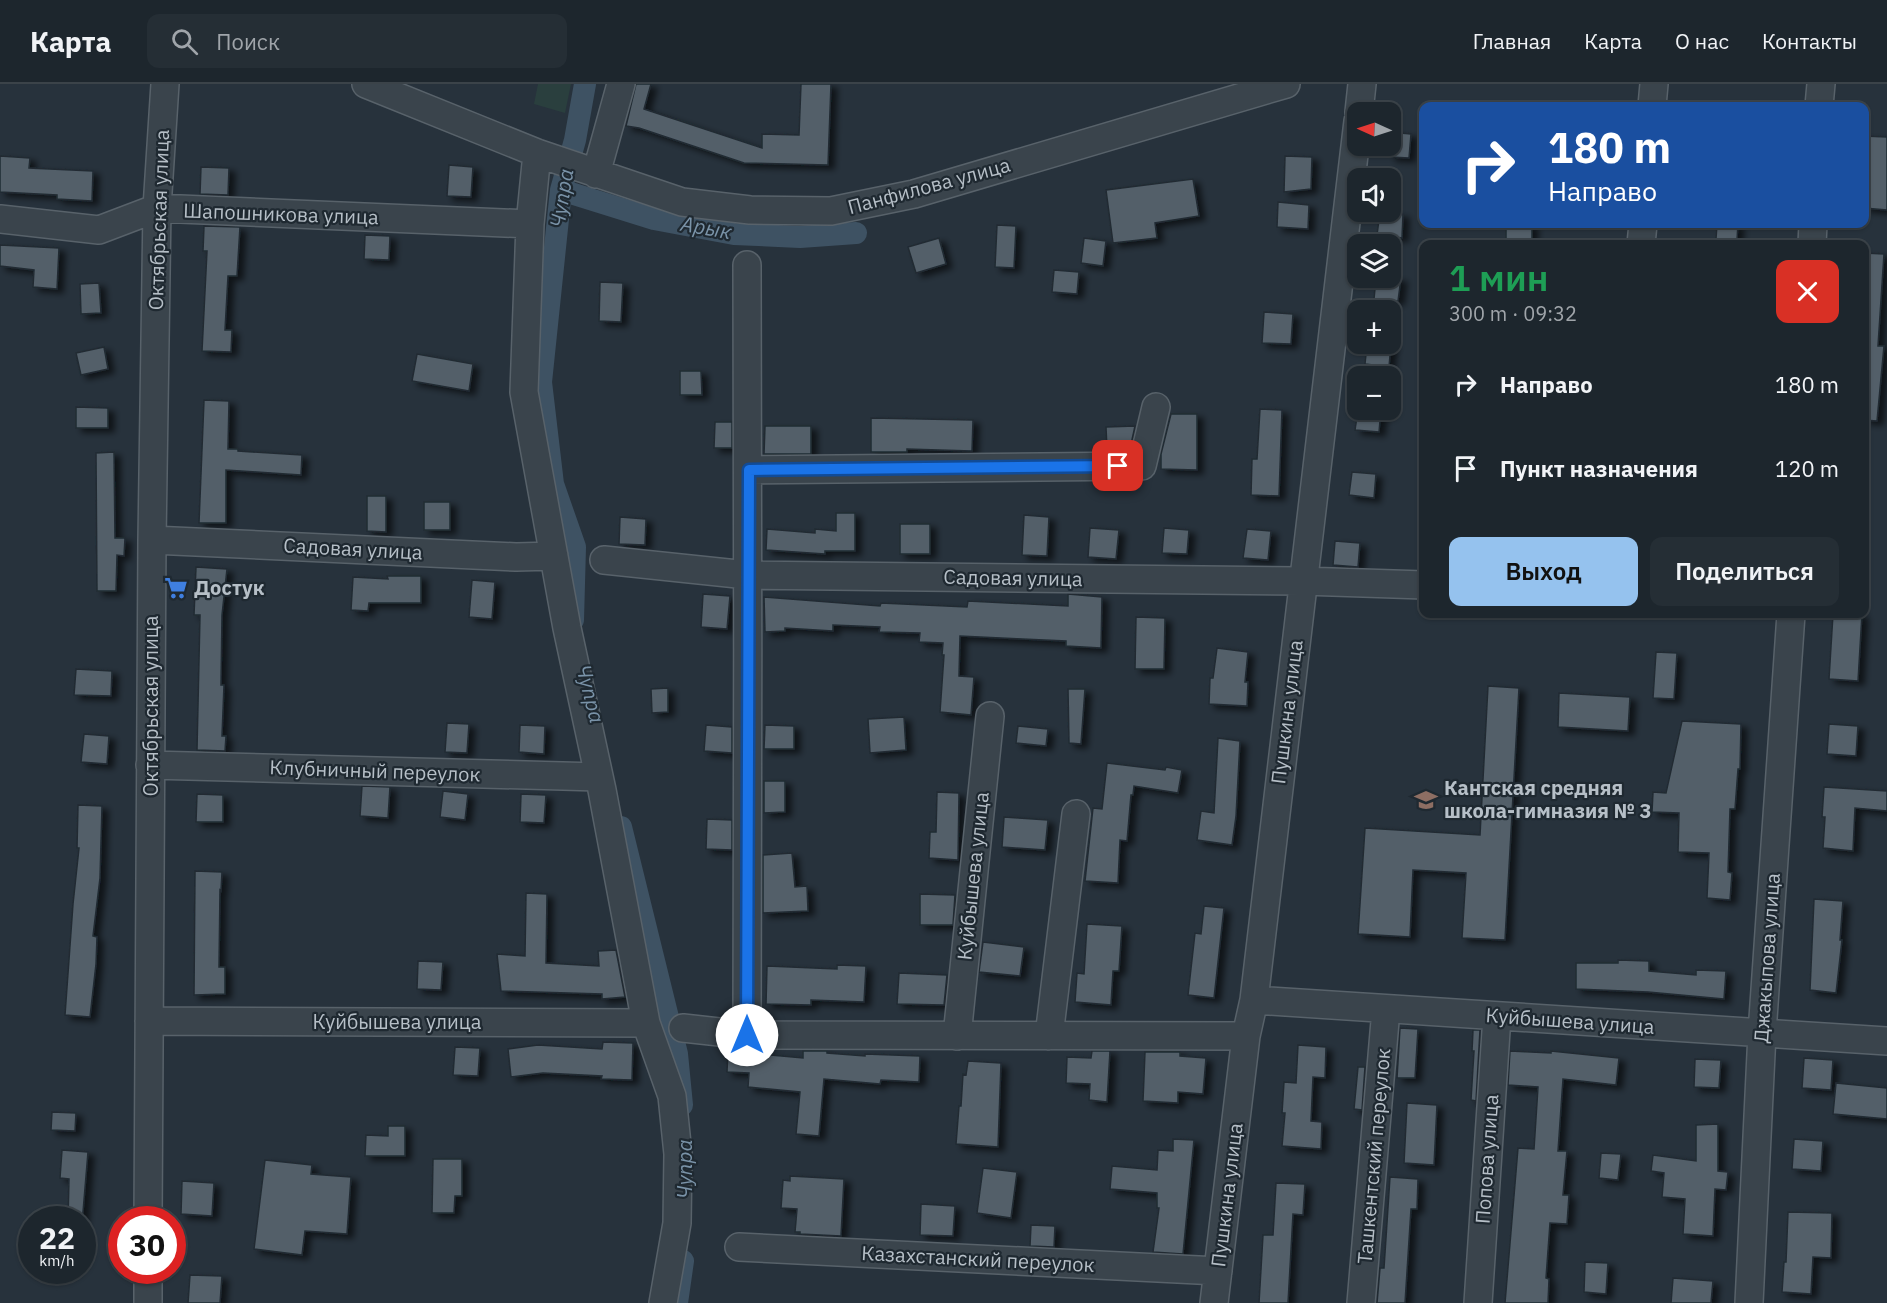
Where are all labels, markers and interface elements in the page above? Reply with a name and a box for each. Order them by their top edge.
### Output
search box [147,14,567,68]
text: Карта [30,23,111,60]
icon: search [168,25,201,58]
text: Поиск [216,27,280,56]
text: Главная [1473,27,1551,55]
text: Карта [1584,27,1642,55]
text: О нас [1675,27,1729,55]
text: Контакты [1762,27,1857,55]
north arrow [1347,102,1401,156]
map controls [1347,102,1401,420]
text: 180 m [1548,120,1671,175]
icon: right [1449,126,1527,204]
street label: Октябрьская улица [142,129,175,311]
street label: Панфилова улица [845,151,1014,220]
water label: Чупра [543,166,579,229]
button: sound [1347,168,1401,222]
text: Направо [1548,173,1657,208]
street label: Шапошникова улица [183,197,380,230]
water label: Арык [678,209,735,245]
button: layers [1347,234,1401,288]
text: 1 мин [1449,254,1548,301]
button: close [1776,260,1839,323]
button: + [1347,300,1401,354]
text: 300 m · 09:32 [1449,300,1577,327]
button: − [1347,366,1401,420]
icon: right [1449,368,1482,401]
text: Направо [1500,370,1593,399]
text: 180 m [1775,370,1839,399]
pin [1092,440,1143,491]
icon: arrive [1101,449,1134,482]
icon: arrive [1449,452,1482,485]
text: Пункт назначения [1500,454,1698,483]
text: 120 m [1775,454,1839,483]
street label: Садовая улица [283,531,424,566]
button: Выход [1449,537,1638,606]
button: Поделиться [1650,537,1839,606]
street label: Садовая улица [943,563,1083,592]
place label: Достук [194,574,265,601]
supermarket icon: Достук [163,575,189,601]
street label: Октябрьская улица [137,615,164,796]
street label: Пушкина улица [1264,638,1309,786]
water label: Чупра [570,662,612,726]
street label: Клубничный переулок [269,753,481,788]
place label: Кантская средняя школа-гимназия № 3 [1444,774,1652,824]
school or university icon: Кантская средняя школа-гимназия № 3 [1413,787,1439,813]
street label: Куйбышева улица [950,790,995,961]
street label: Джакыпова улица [1747,872,1786,1044]
street label: Куйбышева улица [1485,1001,1656,1040]
position arrow [715,1003,779,1067]
street label: Куйбышева улица [312,1008,482,1035]
street label: Ташкентский переулок [1351,1047,1396,1265]
street label: Попова улица [1469,1093,1505,1225]
street label: Пушкина улица [1204,1121,1249,1269]
water label: Чупра [670,1139,698,1199]
speed limit sign: 30 [108,1206,186,1284]
text: 22 [39,1218,75,1257]
street label: Казахстанский переулок [861,1239,1095,1278]
text: km/h [39,1251,75,1270]

